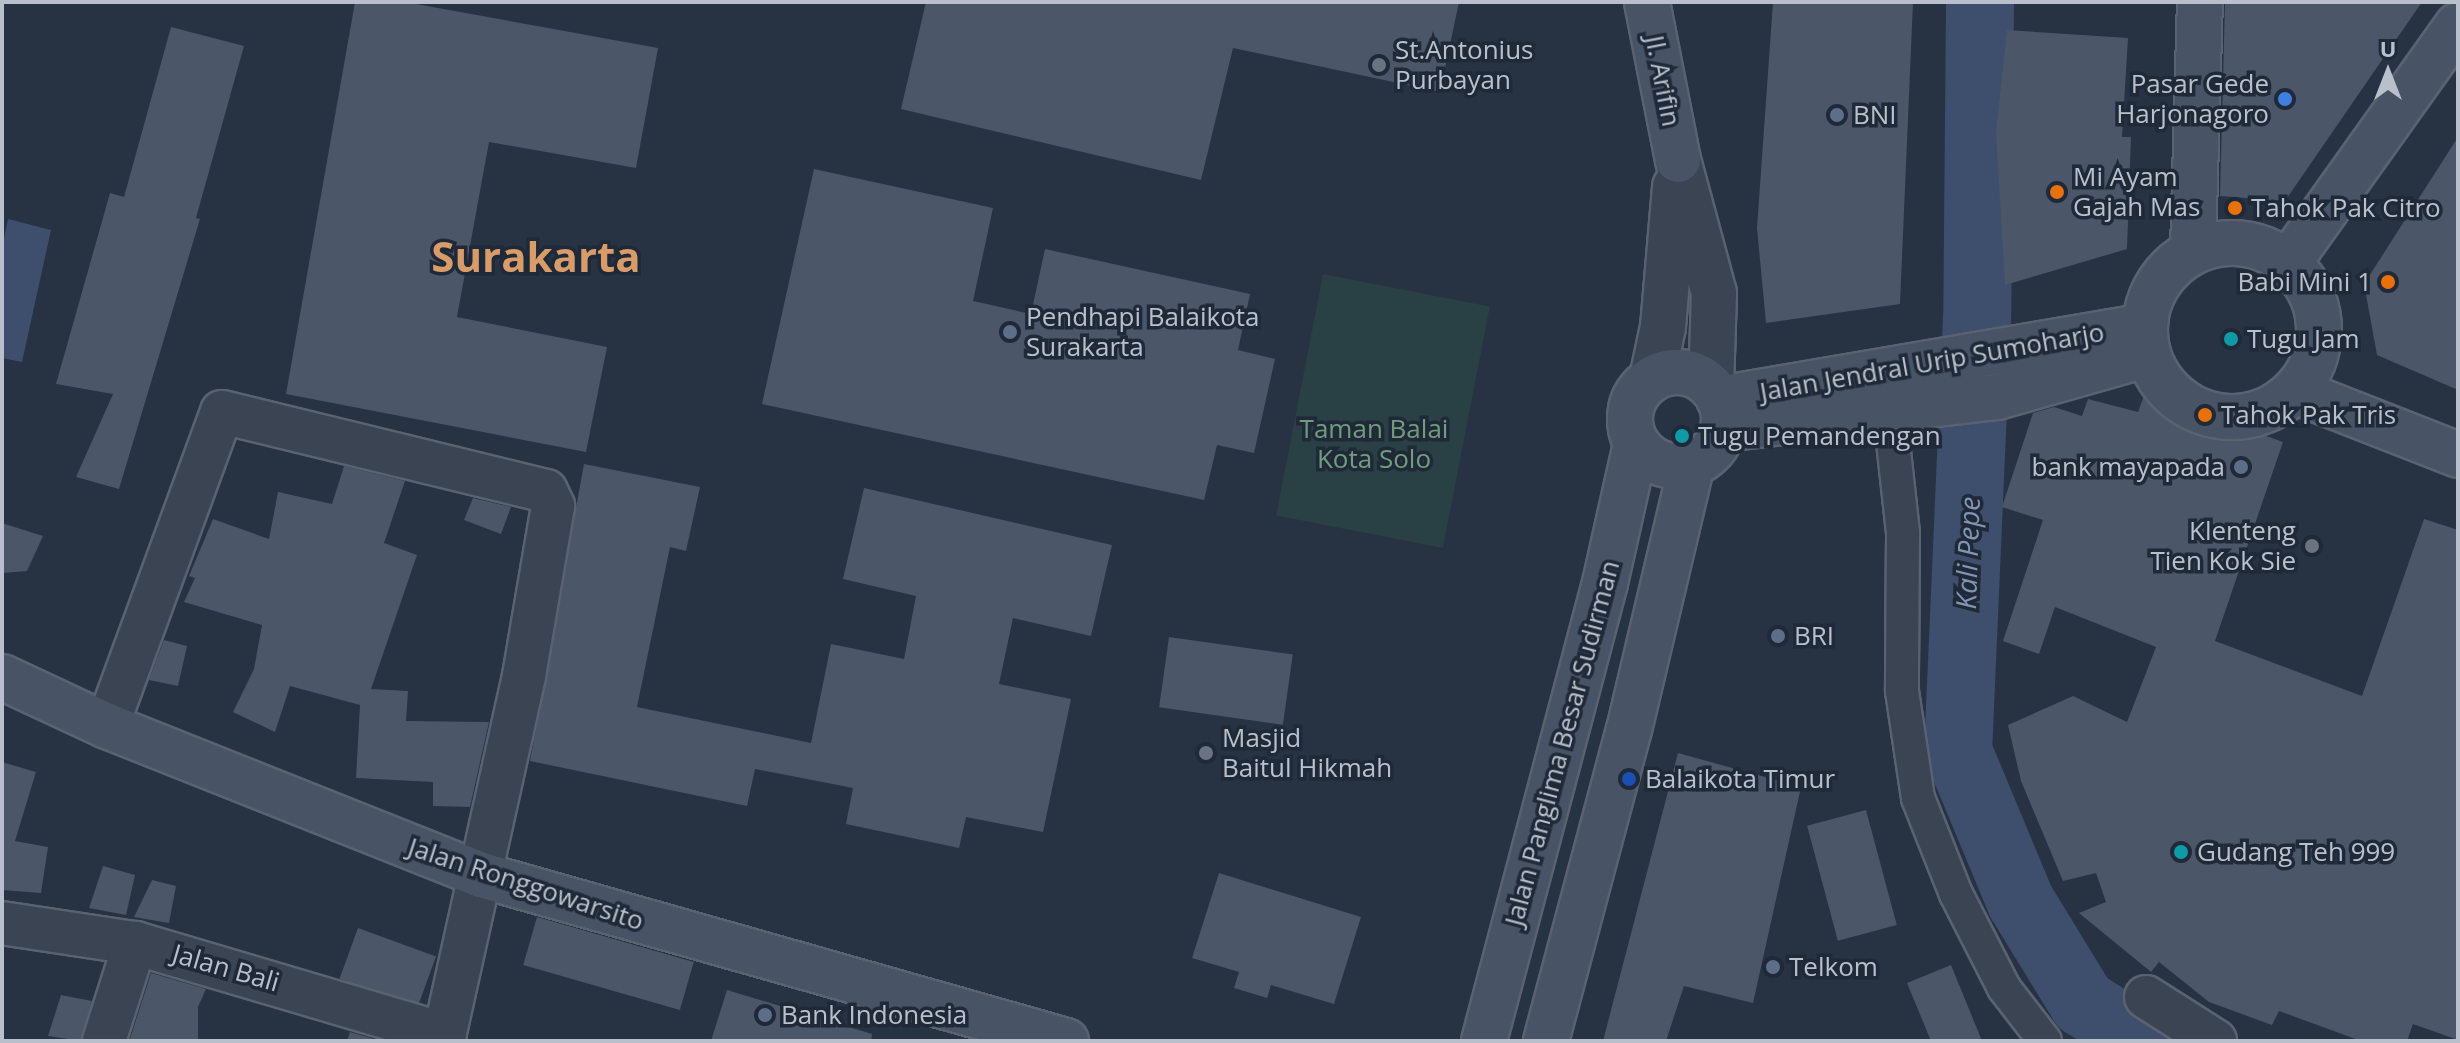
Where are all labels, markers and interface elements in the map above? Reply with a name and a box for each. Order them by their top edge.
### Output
north arrow [2348,32,2428,112]
street label: Jl. Arifin [1639,33,1687,129]
text: U [2380,33,2396,63]
place label: St.Antonius Purbayan [1395,34,1533,96]
marker: St.Antonius Purbayan [1370,56,1388,74]
place label: Pasar Gede Harjonagoro [2116,68,2269,130]
marker: Pasar Gede Harjonagoro [2276,90,2294,108]
place label: BNI [1853,99,1897,131]
marker: BNI [1828,106,1846,124]
place label: Mi Ayam Gajah Mas [2073,161,2200,222]
marker: Mi Ayam Gajah Mas [2048,183,2066,201]
place label: Tahok Pak Citro [2251,192,2441,224]
marker: Tahok Pak Citro [2226,199,2244,217]
district label: Surakarta [431,231,641,281]
place label: Babi Mini 1 [2237,266,2372,298]
marker: Babi Mini 1 [2379,273,2397,291]
place label: Pendhapi Balaikota Surakarta [1026,301,1260,362]
street label: Jalan Jendral Urip Sumoharjo [1757,316,2107,408]
marker: Pendhapi Balaikota Surakarta [1001,323,1019,341]
place label: Tugu Jam [2247,323,2360,355]
marker: Tugu Jam [2222,330,2240,348]
place label: Tahok Pak Tris [2221,399,2396,431]
marker: Tahok Pak Tris [2196,406,2214,424]
park label: Taman Balai Kota Solo [1300,413,1448,474]
place label: Tugu Pemandengan [1698,420,1941,452]
marker: Tugu Pemandengan [1673,427,1691,445]
place label: bank mayapada [2032,451,2225,483]
marker: bank mayapada [2232,458,2250,476]
water label: Kali Pepe [1948,496,1986,610]
place label: Klenteng Tien Kok Sie [2150,515,2296,576]
marker: Klenteng Tien Kok Sie [2303,537,2321,555]
street label: Jalan Panglima Besar Sudirman [1498,557,1626,929]
place label: BRI [1794,620,1834,652]
marker: BRI [1769,627,1787,645]
place label: Masjid Baitul Hikmah [1222,722,1392,784]
marker: Masjid Baitul Hikmah [1197,744,1215,762]
place label: Balaikota Timur [1645,763,1835,795]
marker: Balaikota Timur [1620,770,1638,788]
street label: Jalan Ronggowarsito [404,831,648,937]
place label: Gudang Teh 999 [2197,836,2395,868]
marker: Gudang Teh 999 [2172,843,2190,861]
street label: Jalan Bali [169,938,283,998]
place label: Telkom [1789,951,1878,983]
marker: Telkom [1764,958,1782,976]
place label: Bank Indonesia [781,999,967,1031]
marker: Bank Indonesia [756,1006,774,1024]

